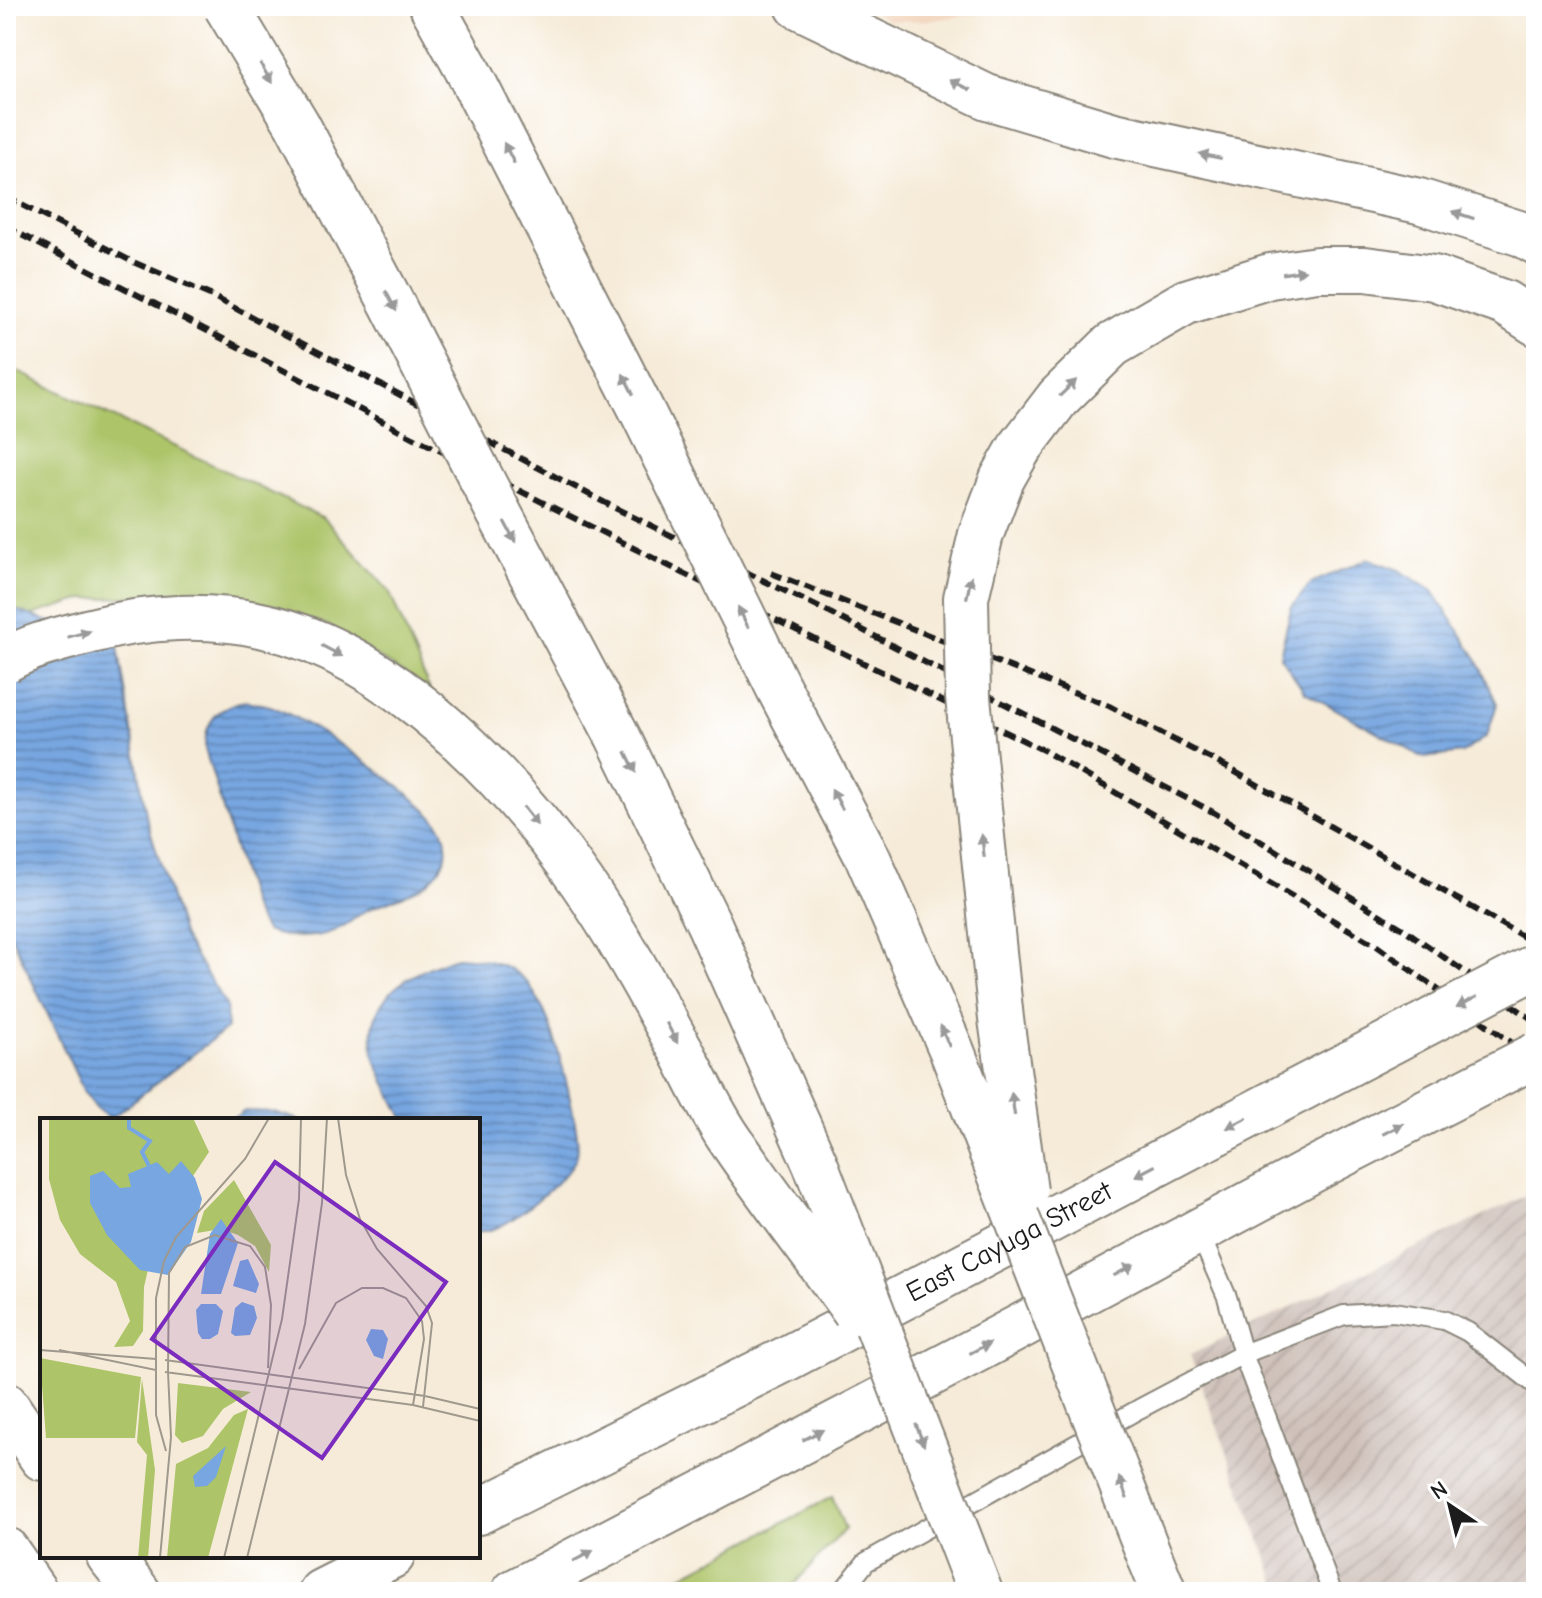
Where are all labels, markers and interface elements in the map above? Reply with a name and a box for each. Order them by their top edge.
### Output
one-way arrow [259,62,273,84]
one-way arrow [949,78,972,92]
one-way arrow [502,141,516,164]
one-way arrow [1197,149,1222,162]
one-way arrow [1451,209,1475,221]
one-way arrow [1282,265,1307,278]
one-way arrow [383,290,397,312]
one-way arrow [621,373,634,396]
one-way arrow [1058,379,1077,398]
one-way arrow [503,521,516,544]
one-way arrow [963,574,976,599]
one-way arrow [736,606,750,629]
one-way arrow [66,628,91,640]
one-way arrow [320,645,343,658]
one-way arrow [624,751,638,774]
one-way arrow [831,788,844,811]
one-way arrow [522,806,538,826]
one-way arrow [976,833,989,858]
one-way arrow [1456,994,1478,1008]
one-way arrow [665,1022,678,1045]
one-way arrow [939,1024,952,1047]
one-way arrow [1006,1091,1019,1116]
one-way arrow [1225,1116,1248,1129]
inset map [40,1118,480,1558]
one-way arrow [1382,1122,1405,1135]
one-way arrow [1134,1164,1156,1178]
street label: East Cayuga Street [901,1174,1118,1309]
one-way arrow [1113,1264,1136,1277]
one-way arrow [969,1341,992,1355]
one-way arrow [914,1423,927,1447]
one-way arrow [802,1429,825,1442]
north arrow [1410,1466,1490,1546]
one-way arrow [1116,1476,1129,1500]
text: N [1426,1476,1452,1505]
one-way arrow [572,1550,594,1564]

